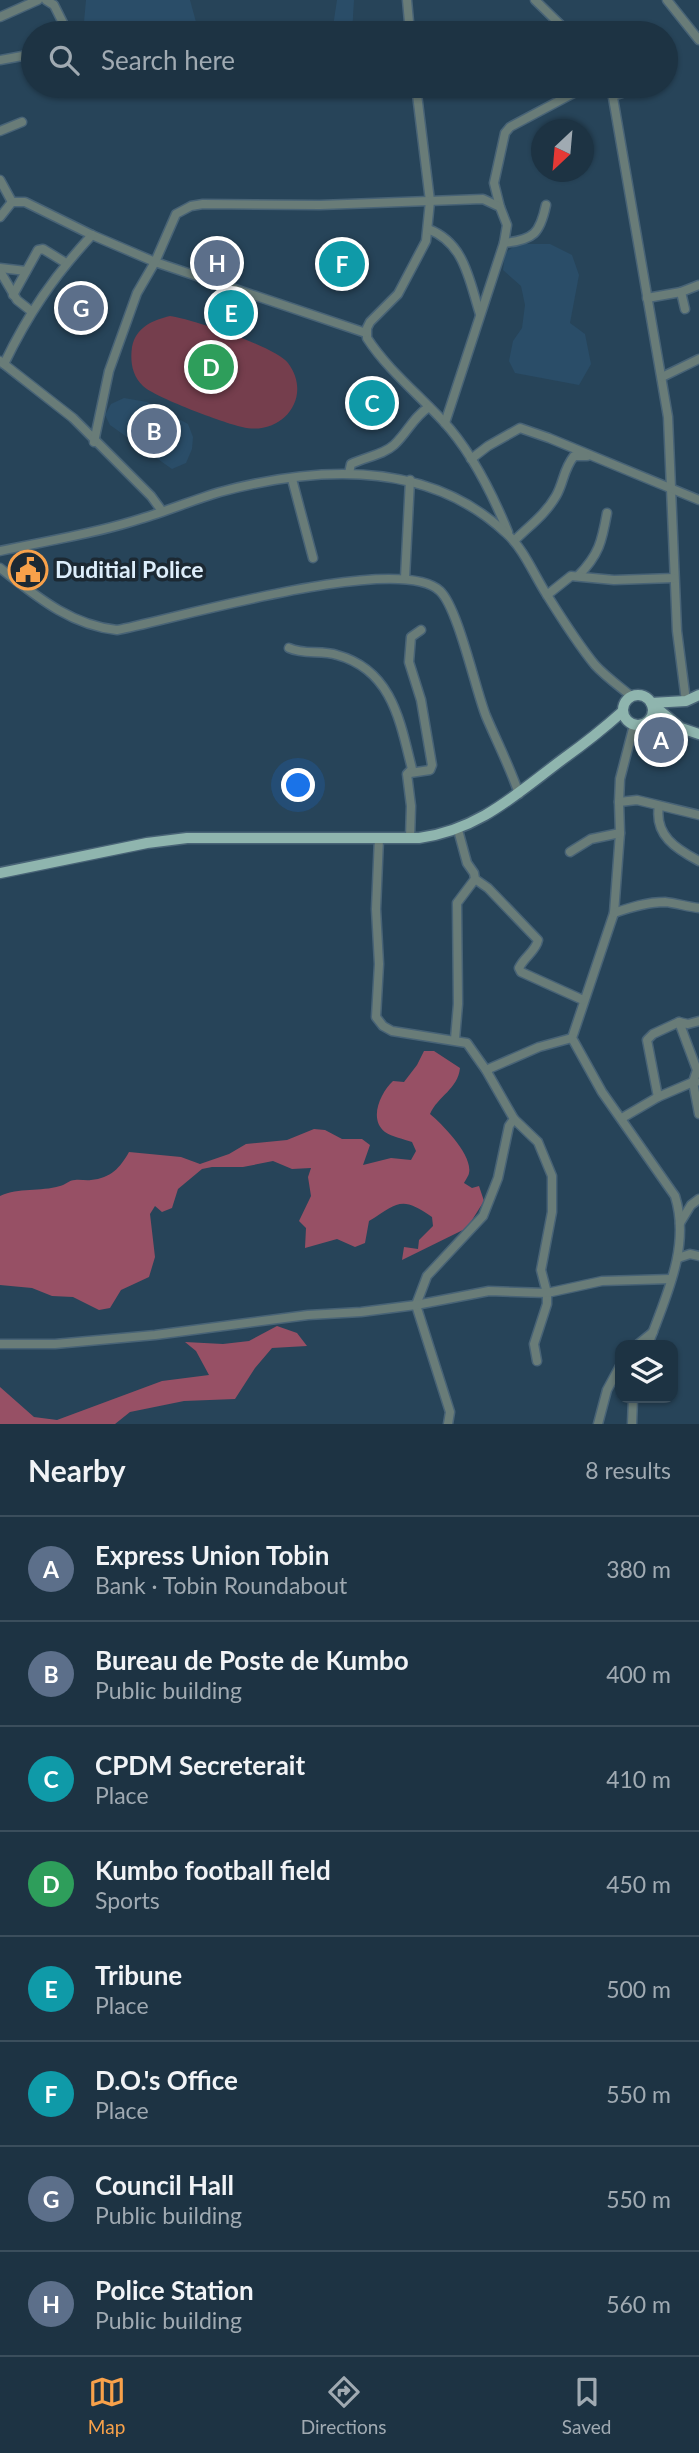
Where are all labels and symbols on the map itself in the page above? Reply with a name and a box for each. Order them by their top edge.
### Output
north arrow [531,119,594,182]
pin: H [194,237,240,289]
pin: F [319,238,365,290]
pin: G [58,282,104,334]
pin: E [208,287,254,339]
pin: D [188,341,234,393]
pin: C [349,377,395,429]
pin: B [131,405,177,457]
public building icon: Duditial Police [7,549,49,591]
place label: Duditial Police [55,555,204,583]
pin: A [638,714,684,766]
your location [281,768,315,802]

